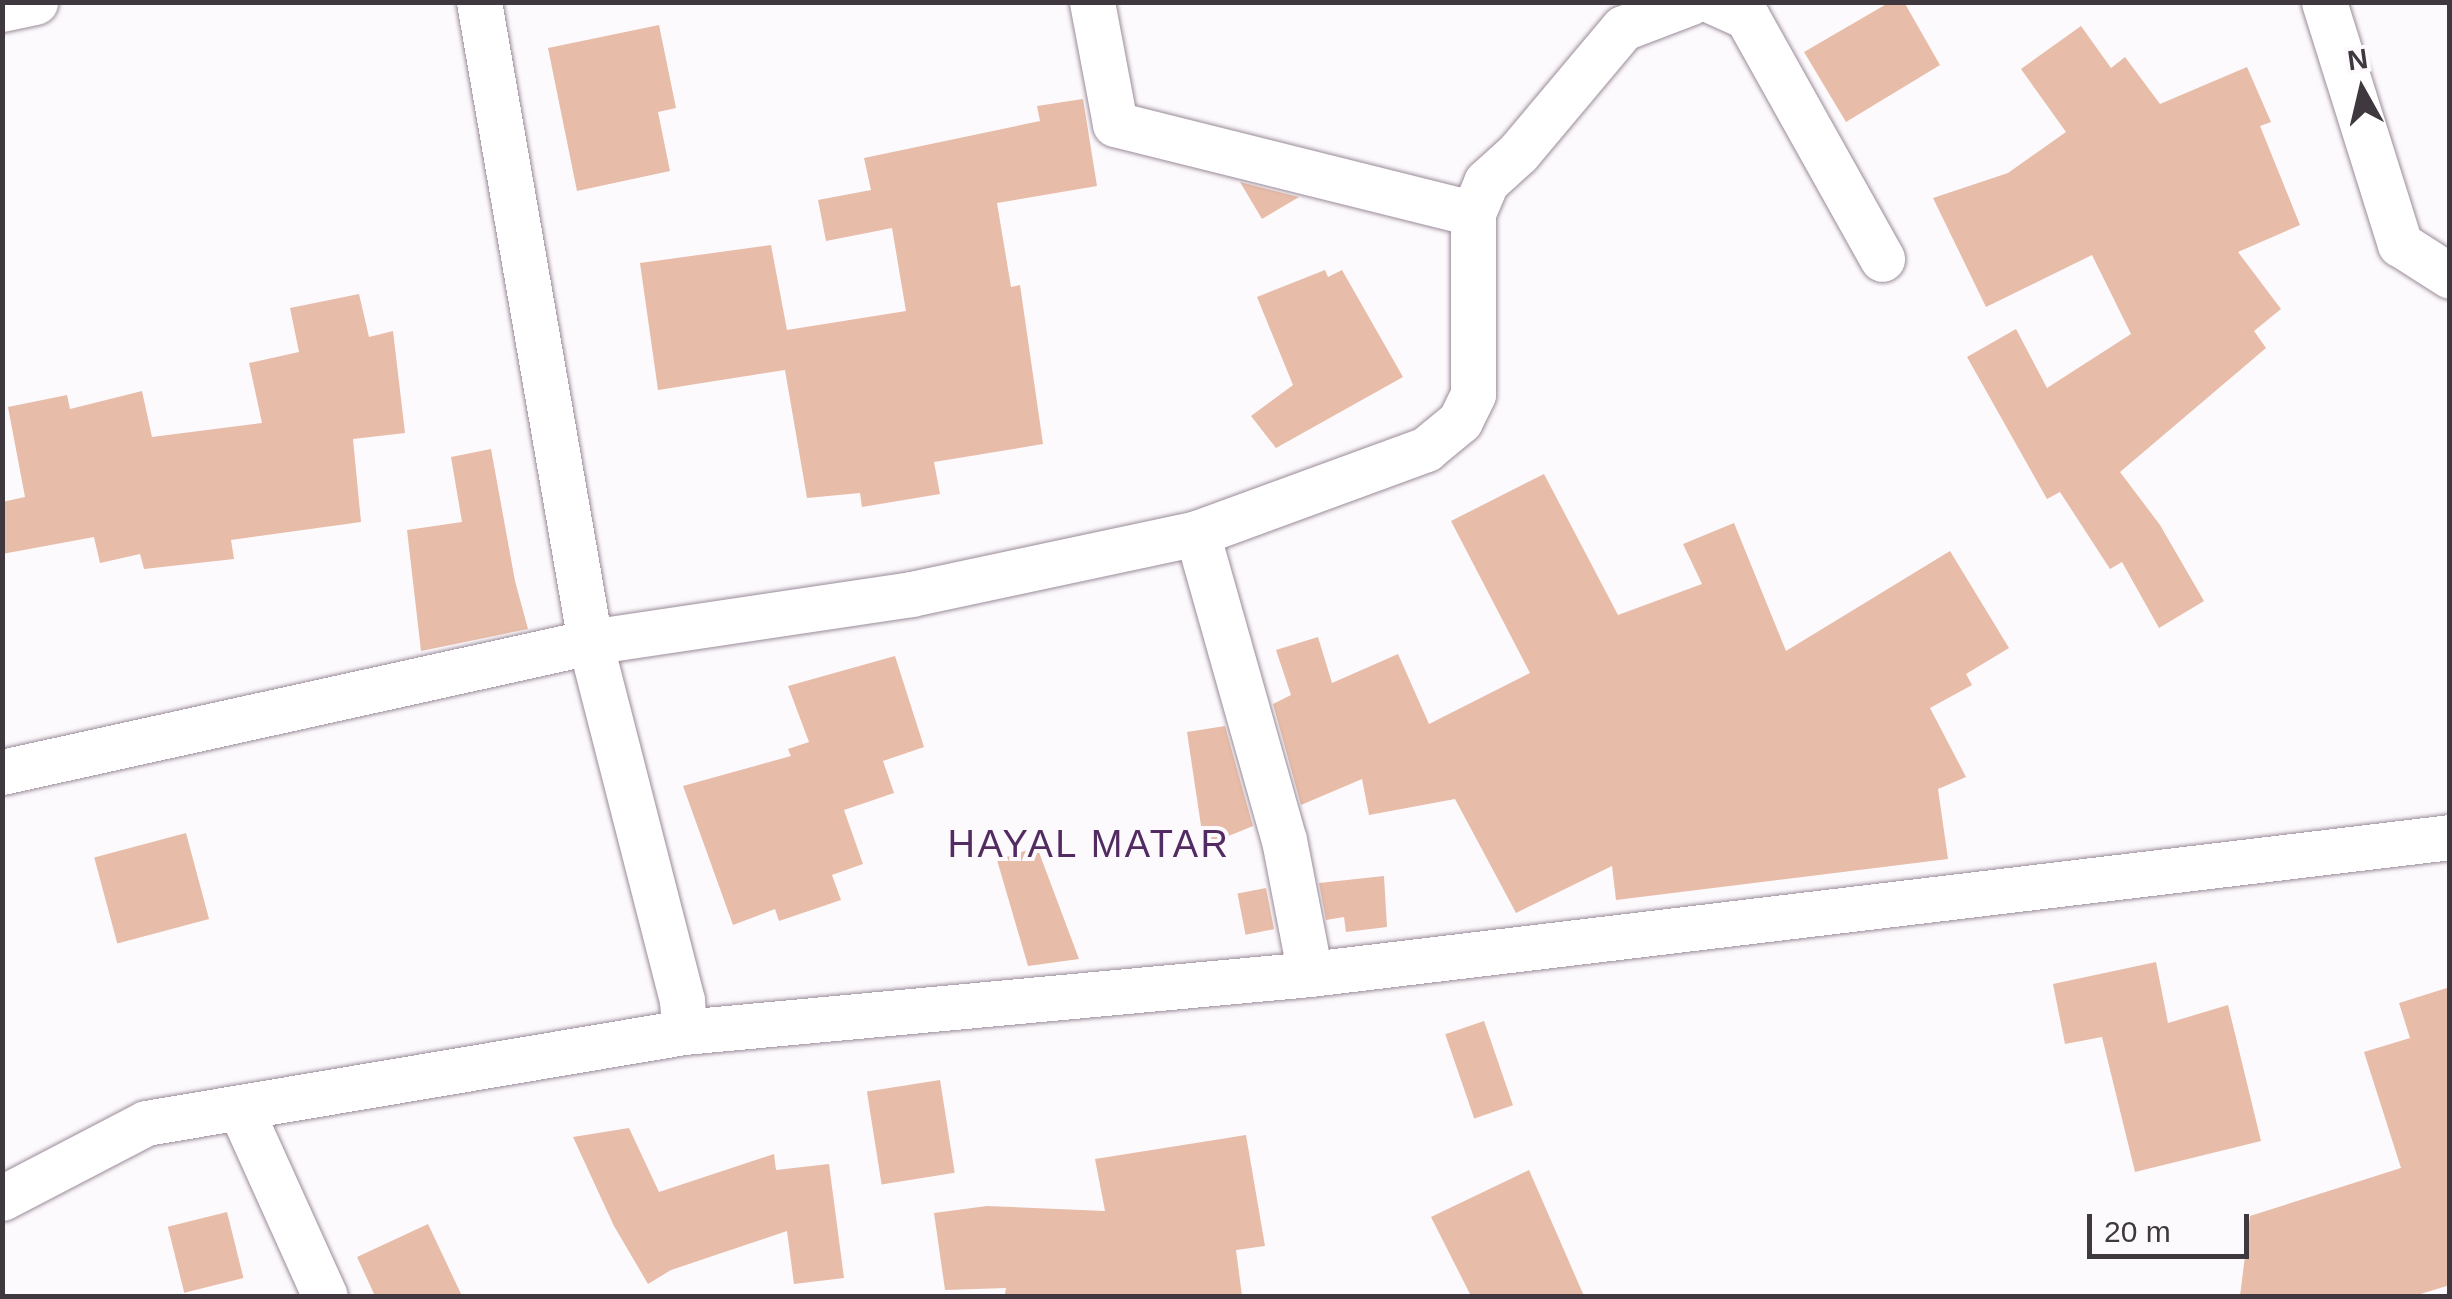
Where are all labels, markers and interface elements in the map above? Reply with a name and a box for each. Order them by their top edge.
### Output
north arrow [2312,40,2412,140]
text: N [2346,43,2370,77]
district label: HAYAL MATAR [947,822,1231,868]
scale bar [2092,1194,2254,1256]
text: 20 m [2104,1215,2171,1248]

